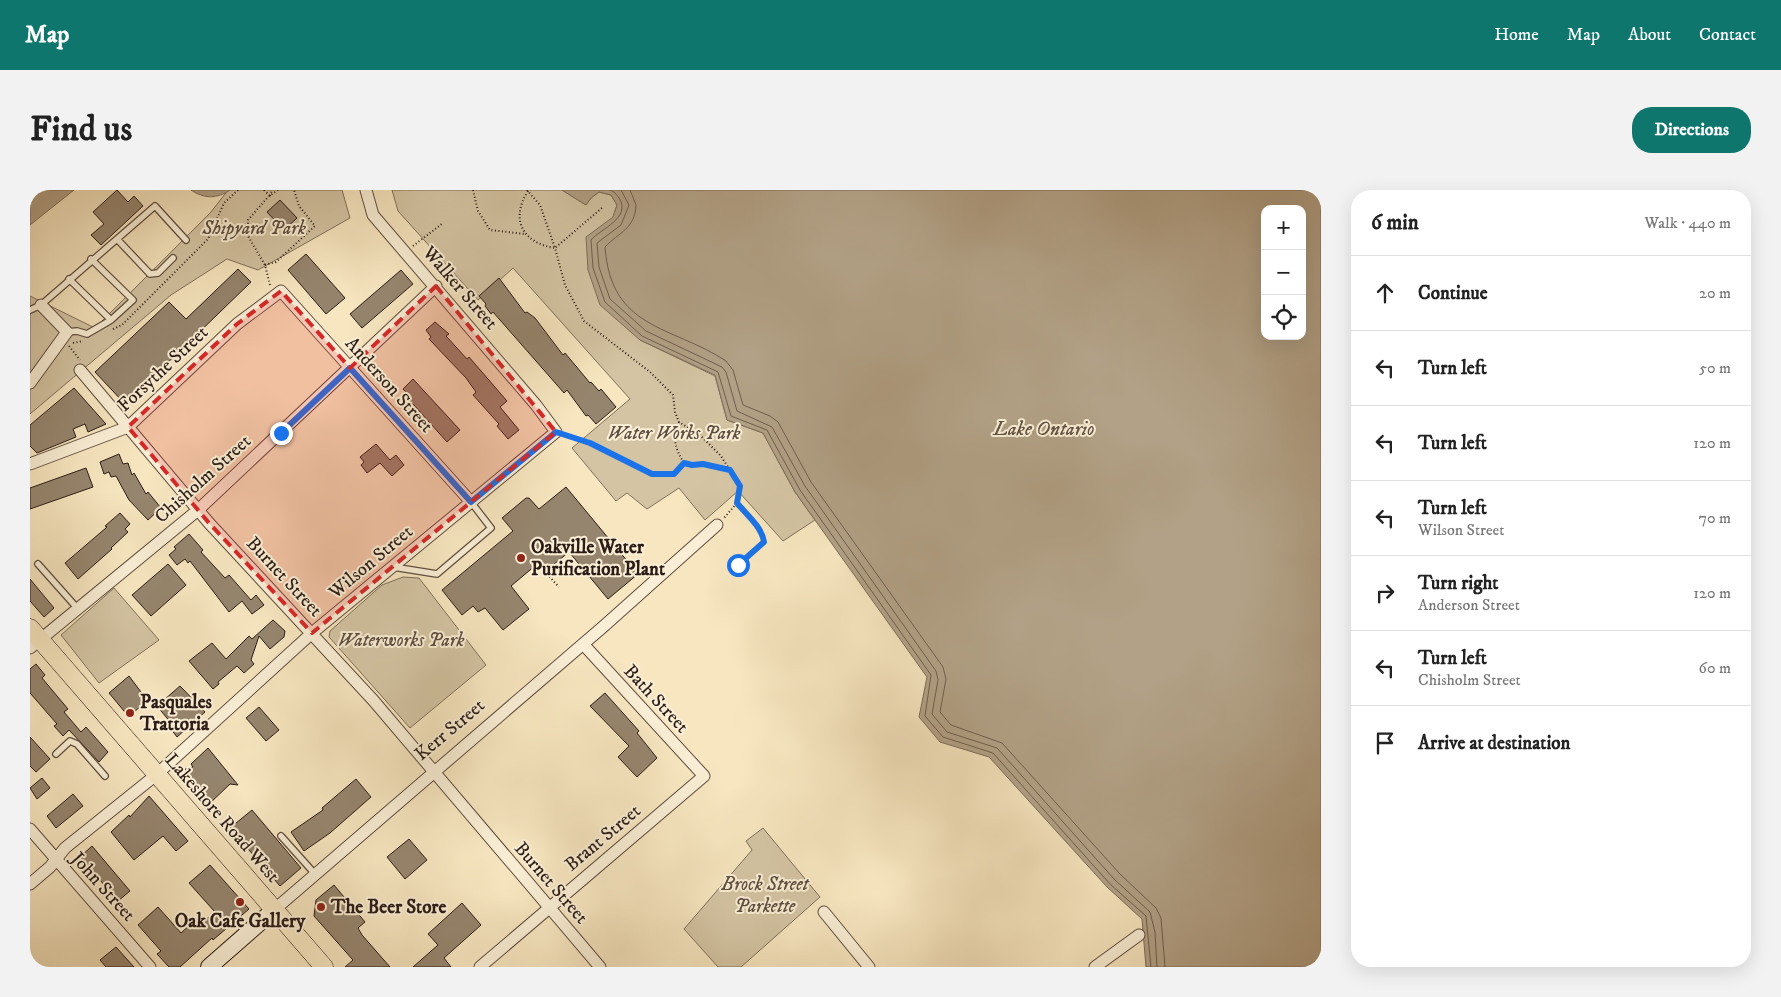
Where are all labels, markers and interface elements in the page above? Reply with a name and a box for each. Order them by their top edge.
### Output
text: Map [25,20,69,50]
text: Home [1494,24,1539,46]
text: Map [1567,24,1600,46]
text: About [1628,24,1671,46]
text: Contact [1699,24,1756,46]
button: Directions [1632,107,1751,153]
text: Find us [30,108,132,152]
map controls [1261,205,1306,340]
button: + [1261,205,1306,250]
text: 6 min [1371,210,1419,236]
text: Walk · 440 m [1645,213,1731,233]
park label: Shipyard Park [201,217,306,241]
street label: Walker Street [417,241,503,335]
button: − [1261,250,1306,295]
icon: ahead [1371,279,1399,307]
text: Continue [1418,282,1488,305]
text: 20 m [1699,283,1731,303]
button: locate [1261,295,1306,340]
street label: Forsythe Street [113,321,213,417]
street label: Anderson Street [340,332,438,438]
icon: left [1371,354,1399,382]
text: Turn left [1418,357,1487,380]
text: 50 m [1699,358,1731,378]
water label: Lake Ontario [993,417,1094,442]
route end [270,422,293,445]
park label: Water Works Park [607,422,741,445]
icon: left [1371,429,1399,457]
street label: Chisholm Street [150,430,256,528]
text: Turn left [1418,432,1487,455]
text: 120 m [1693,433,1731,453]
text: Turn left [1418,497,1487,520]
icon: left [1371,504,1399,532]
text: 70 m [1699,508,1731,528]
street label: Wilson Street [324,520,418,604]
text: Wilson Street [1418,520,1504,540]
street label: Burnet Street [241,532,327,622]
place label: Oakville Water Purification Plant [531,536,666,581]
marker: Oakville Water Purification Plant [515,552,527,564]
route start [727,554,750,577]
text: Turn right [1418,572,1498,595]
icon: right [1371,579,1399,607]
text: 120 m [1693,583,1731,603]
text: Anderson Street [1418,595,1520,615]
park label: Waterworks Park [338,629,464,652]
text: Turn left [1418,647,1487,670]
icon: left [1371,654,1399,682]
text: 60 m [1699,658,1731,678]
street label: Bath Street [619,660,693,738]
text: Chisholm Street [1418,670,1521,690]
place label: Pasquales Trattoria [139,691,213,736]
street label: Kerr Street [410,694,490,766]
marker: Pasquales Trattoria [124,707,136,719]
icon: arrive [1371,729,1399,757]
text: Arrive at destination [1418,732,1570,755]
street label: Lakeshore Road West [160,749,284,887]
street label: Brant Street [560,800,646,876]
street label: Burnet Street [509,837,593,929]
street label: John Street [65,846,140,926]
park label: Brock Street Parkette [721,873,810,918]
marker: Oak Cafe Gallery [234,896,246,908]
place label: The Beer Store [330,896,446,919]
marker: The Beer Store [315,901,327,913]
place label: Oak Cafe Gallery [175,910,306,933]

